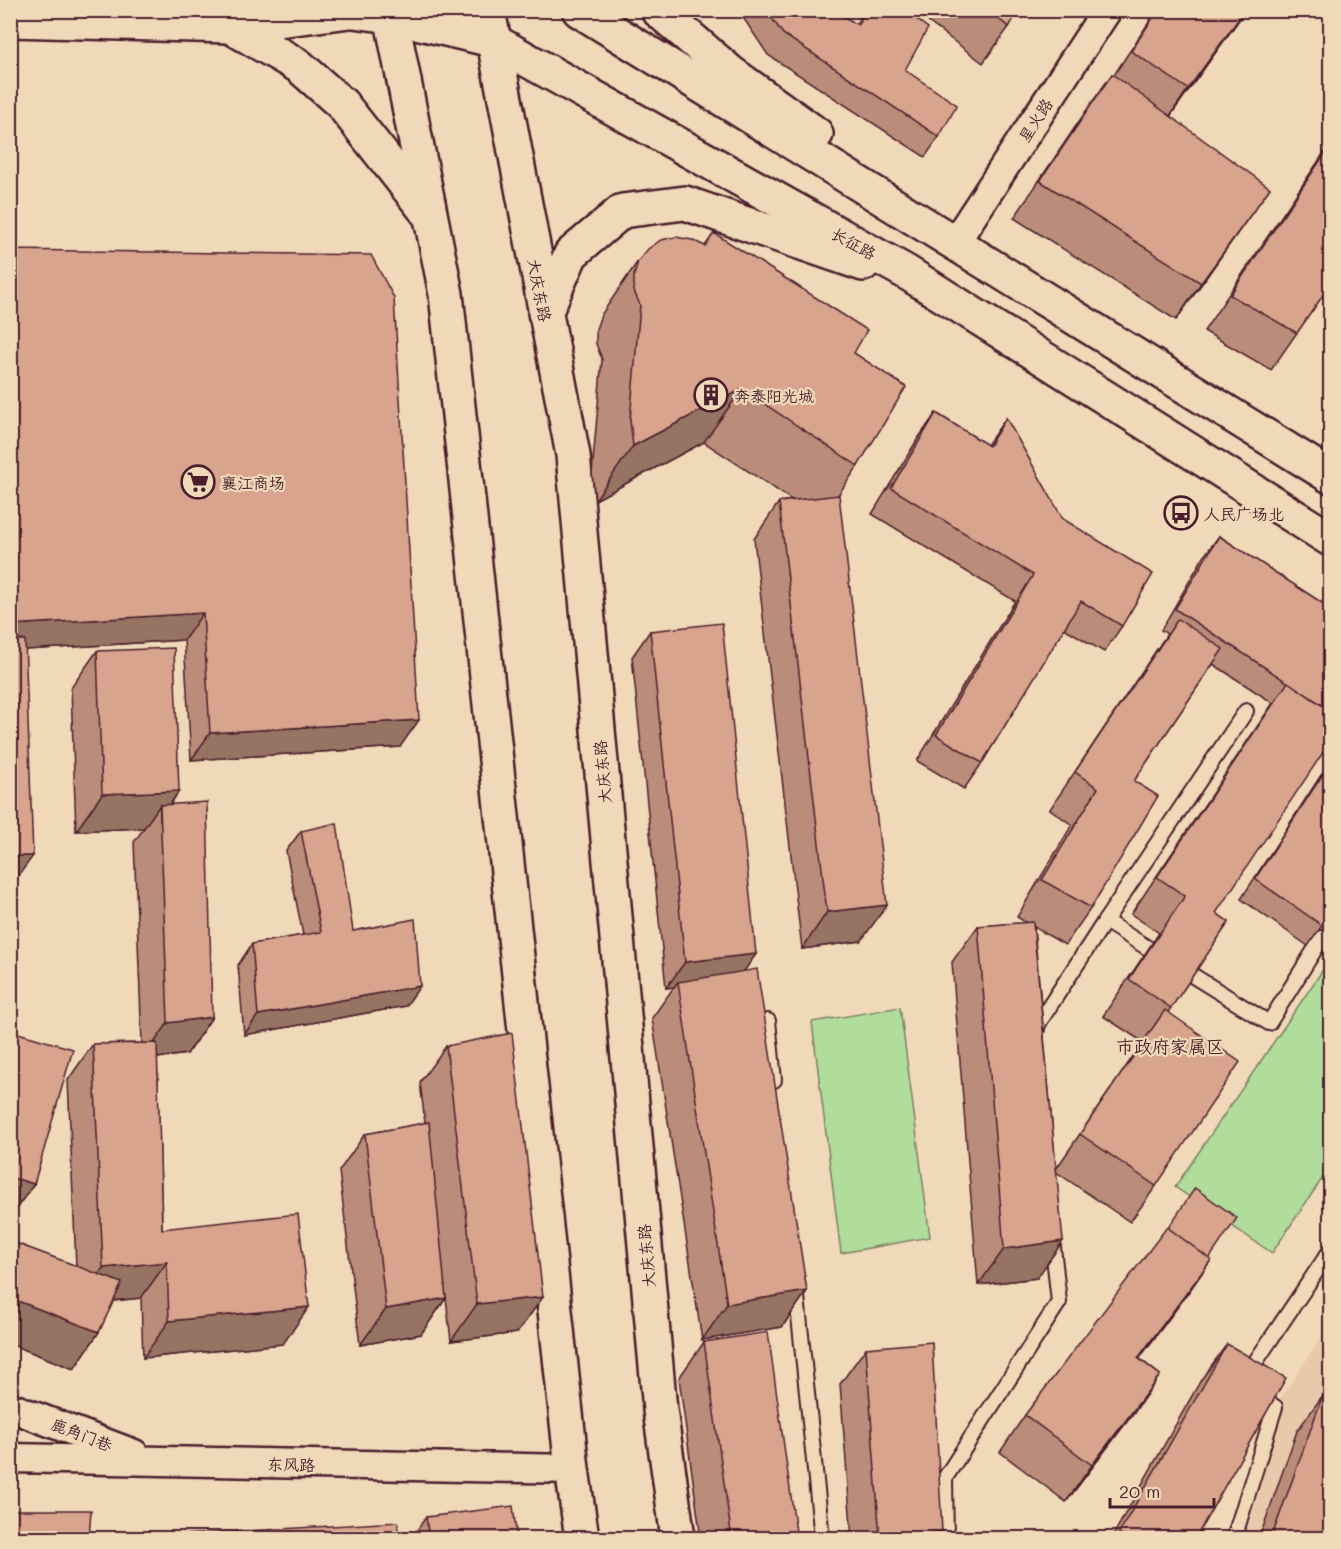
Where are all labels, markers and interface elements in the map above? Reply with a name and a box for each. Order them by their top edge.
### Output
street label: 星火路 [1013,94,1057,146]
street label: 长征路 [828,222,880,264]
street label: 大庆东路 [524,257,556,323]
building icon: 奔泰阳光城 [693,377,729,413]
place label: 奔泰阳光城 [734,385,814,406]
supermarket icon: 襄江商场 [180,464,216,500]
place label: 襄江商场 [221,472,285,493]
bus stop icon: 人民广场北 [1163,495,1199,531]
place label: 人民广场北 [1204,503,1284,524]
street label: 大庆东路 [589,739,615,805]
district label: 市政府家属区 [1116,1034,1224,1058]
street label: 大庆东路 [633,1223,659,1289]
street label: 鹿角门巷 [48,1413,116,1455]
street label: 东风路 [267,1453,315,1475]
scale bar [1110,1471,1214,1509]
text: 20 m [1119,1479,1160,1503]

